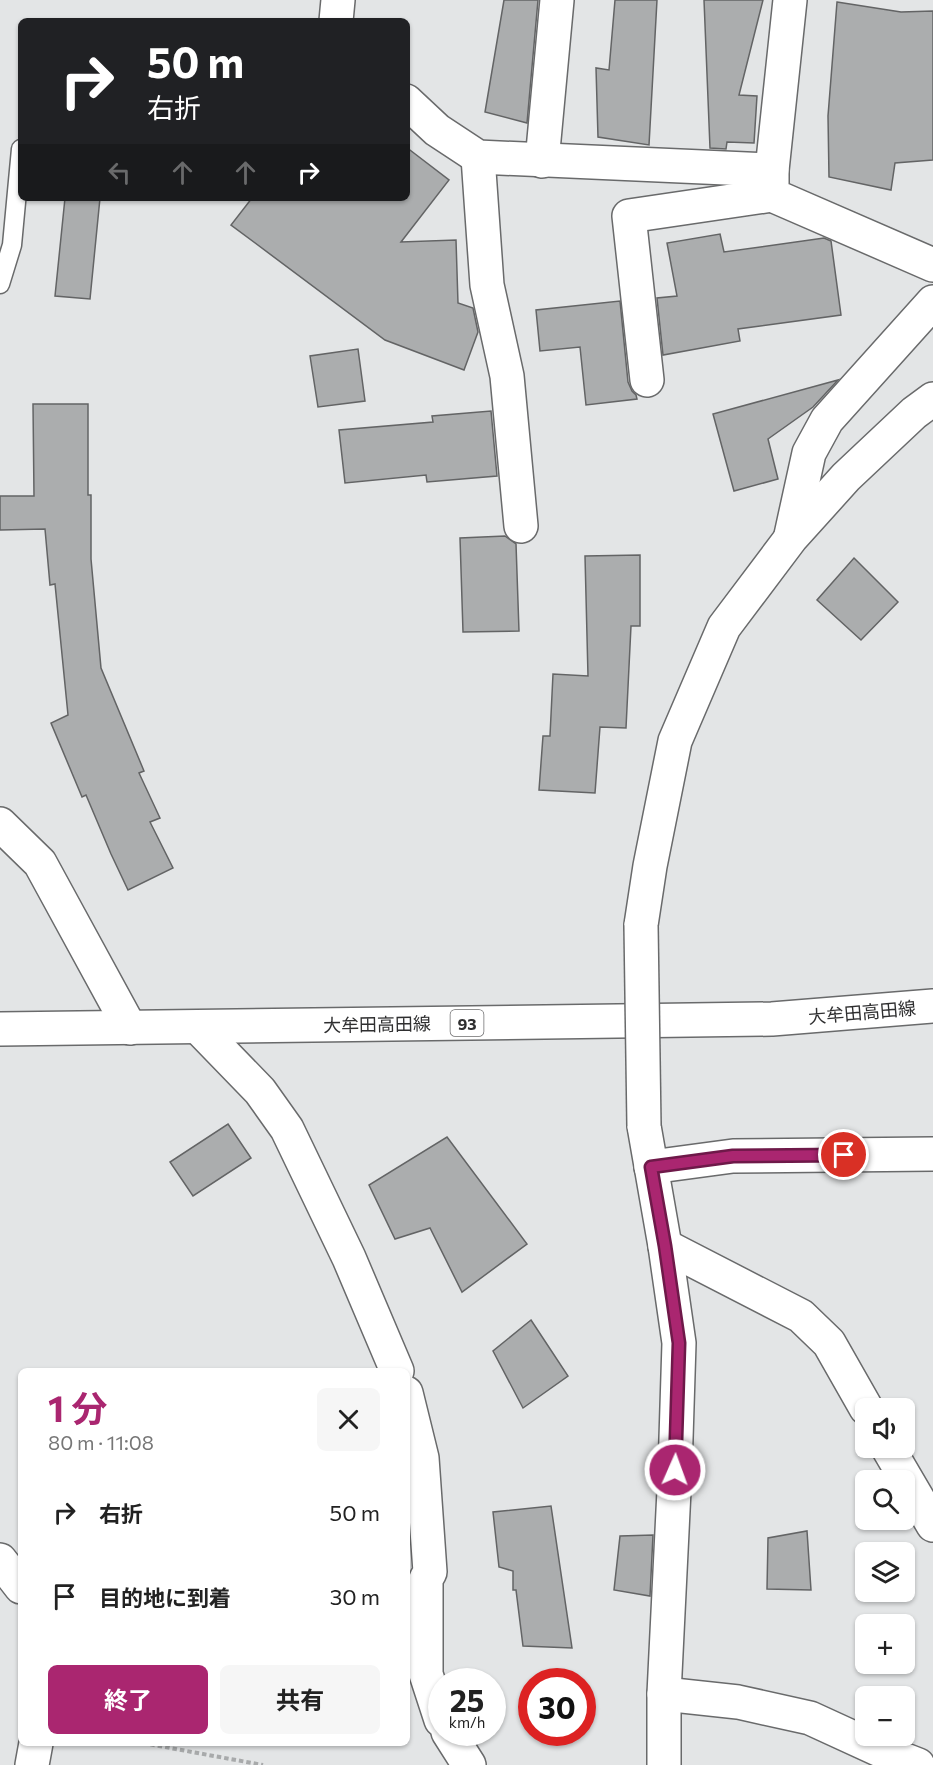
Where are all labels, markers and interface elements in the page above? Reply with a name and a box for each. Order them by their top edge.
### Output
text: 50 m [147,35,244,87]
icon: right [48,42,126,120]
text: 右折 [147,91,201,124]
icon: left [103,156,136,189]
icon: ahead [166,156,199,189]
icon: ahead [229,156,262,189]
icon: right [292,156,325,189]
street label: 大牟田高田線 [807,996,917,1028]
road number: 93 [450,1010,484,1036]
street label: 大牟田高田線 [323,1012,431,1036]
pin [818,1129,869,1180]
icon: arrive [827,1138,860,1171]
text: 1 分 [48,1385,107,1429]
button: close [317,1388,380,1451]
map controls [855,1398,915,1746]
button: sound [855,1398,915,1458]
text: 80 m · 11:08 [48,1430,154,1454]
position arrow [643,1438,707,1502]
button: search [855,1470,915,1530]
icon: right [48,1496,81,1529]
text: 50 m [330,1499,380,1526]
text: 右折 [99,1500,143,1527]
button: layers [855,1542,915,1602]
icon: arrive [48,1580,81,1613]
text: 30 m [330,1583,380,1610]
text: 目的地に到着 [99,1584,231,1611]
button: + [855,1614,915,1674]
button: 終了 [48,1665,208,1734]
button: 共有 [220,1665,380,1734]
speed limit sign: 30 [518,1668,596,1746]
text: 25 [450,1681,484,1718]
button: − [855,1686,915,1746]
text: km/h [449,1713,485,1731]

